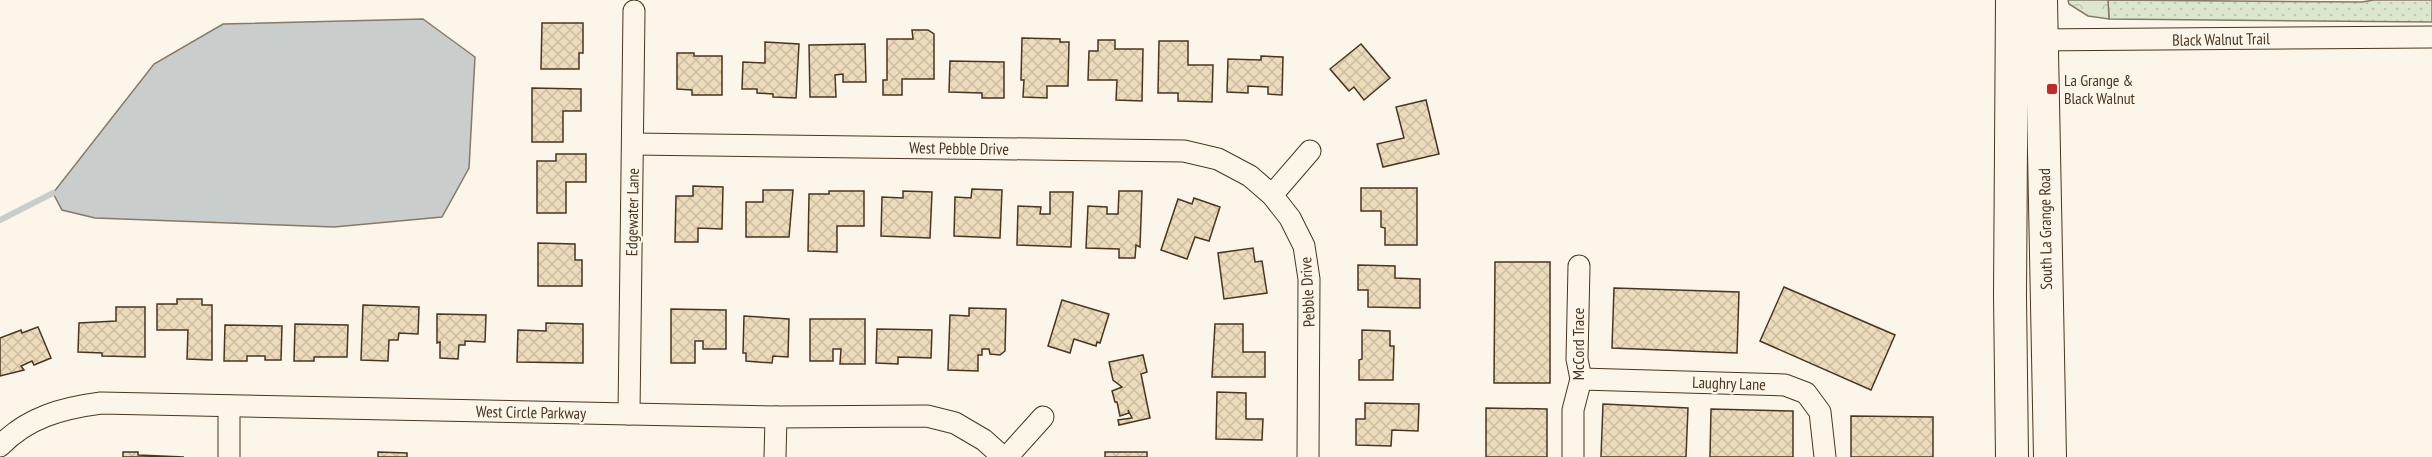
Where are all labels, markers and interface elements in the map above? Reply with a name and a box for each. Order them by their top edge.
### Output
street label: Black Walnut Trail [2172,28,2270,50]
place label: La Grange & Black Walnut [2064,70,2136,108]
marker: La Grange & Black Walnut [2045,82,2059,96]
street label: West Pebble Drive [909,137,1009,159]
street label: Edgewater Lane [621,168,643,256]
street label: South La Grange Road [2034,168,2056,290]
street label: Pebble Drive [1295,256,1319,328]
street label: McCord Trace [1568,308,1588,380]
street label: Laughry Lane [1692,372,1766,394]
street label: West Circle Parkway [476,401,586,423]

